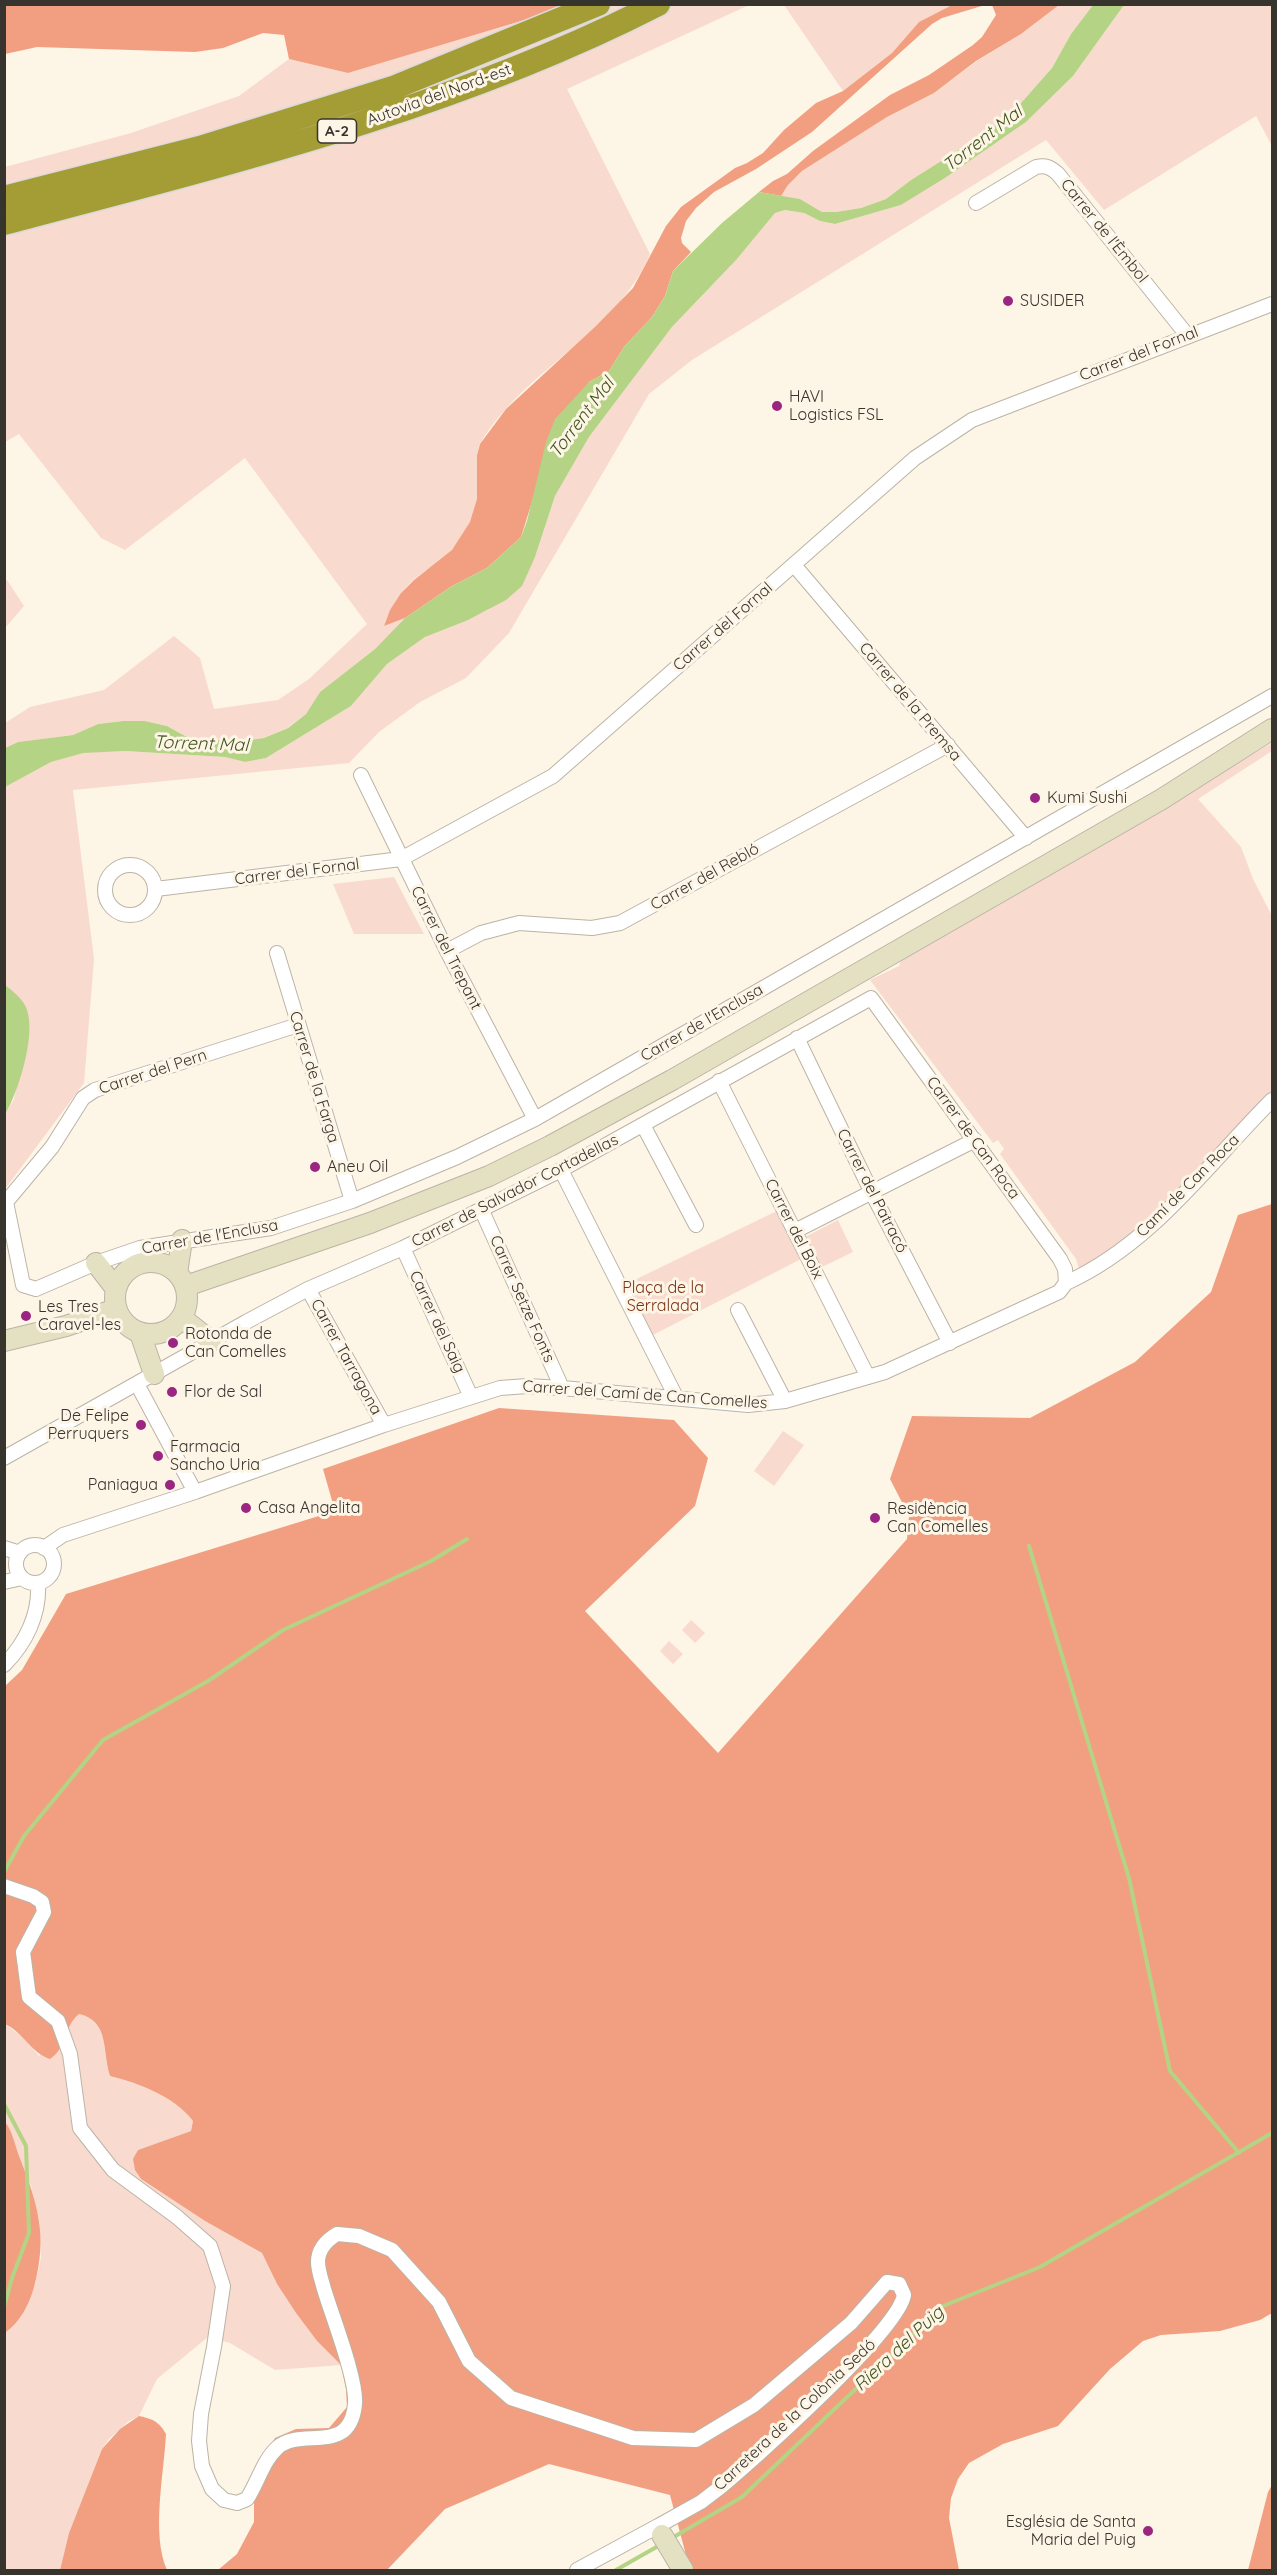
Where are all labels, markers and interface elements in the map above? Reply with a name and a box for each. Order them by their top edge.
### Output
street label: Autovia del Nord-est [364,60,514,130]
water label: Torrent Mal [939,101,1027,177]
road number: A-2 [318,119,356,143]
street label: Carrer de l'Èmbol [1056,175,1152,287]
place label: SUSIDER [1020,291,1085,311]
marker: SUSIDER [1001,294,1015,308]
street label: Carrer del Fornal [1077,323,1201,385]
water label: Torrent Mal [545,374,619,462]
place label: HAVI Logistics FSL [789,387,884,425]
marker: HAVI Logistics FSL [770,399,784,413]
street label: Carrer del Fornal [669,579,777,675]
street label: Carrer de la Premsa [855,639,965,765]
water label: Torrent Mal [153,732,249,756]
place label: Kumi Sushi [1047,788,1127,808]
marker: Kumi Sushi [1028,791,1042,805]
street label: Carrer del Rebló [647,839,763,915]
street label: Carrer del Fornal [233,855,361,889]
street label: Carrer del Trepant [407,883,485,1013]
street label: Carrer de l'Enclusa [637,980,767,1066]
street label: Carrer de la Farga [285,1009,343,1145]
street label: Carrer del Pern [97,1046,209,1098]
street label: Carrer de Can Roca [922,1073,1024,1203]
street label: Carrer del Patracó [832,1126,912,1256]
street label: Carrer de Salvador Cortadellas [408,1130,622,1252]
street label: Camí de Can Roca [1133,1131,1243,1241]
place label: Aneu Oil [327,1157,388,1177]
marker: Aneu Oil [308,1160,322,1174]
street label: Carrer del Boix [761,1176,827,1282]
street label: Carrer de l'Enclusa [140,1216,280,1258]
street label: Carrer Setze Fonts [485,1233,559,1365]
street label: Carrer del Saig [405,1268,469,1376]
park label: Plaça de la Serralada [622,1278,704,1316]
street label: Carrer Tarragona [306,1296,386,1418]
place label: Les Tres Caravel-les [38,1297,121,1335]
marker: Les Tres Caravel-les [19,1309,33,1323]
place label: Rotonda de Can Comelles [185,1324,286,1362]
marker: Rotonda de Can Comelles [166,1336,180,1350]
street label: Carrer del Camí de Can Comelles [522,1377,768,1413]
place label: Flor de Sal [184,1382,262,1402]
marker: Flor de Sal [165,1385,179,1399]
place label: De Felipe Perruquers [48,1406,129,1444]
marker: De Felipe Perruquers [134,1418,148,1432]
place label: Farmacia Sancho Uria [170,1437,260,1475]
marker: Farmacia Sancho Uria [151,1449,165,1463]
place label: Paniagua [88,1475,158,1495]
marker: Paniagua [163,1478,177,1492]
place label: Casa Angelita [258,1498,360,1518]
place label: Residència Can Comelles [887,1499,988,1537]
marker: Casa Angelita [239,1501,253,1515]
marker: Residència Can Comelles [868,1511,882,1525]
water label: Riera del Puig [850,2302,948,2396]
street label: Carretera de la Colònia Sedó [710,2335,880,2495]
place label: Església de Santa Maria del Puig [1006,2512,1136,2550]
marker: Església de Santa Maria del Puig [1141,2524,1155,2538]

